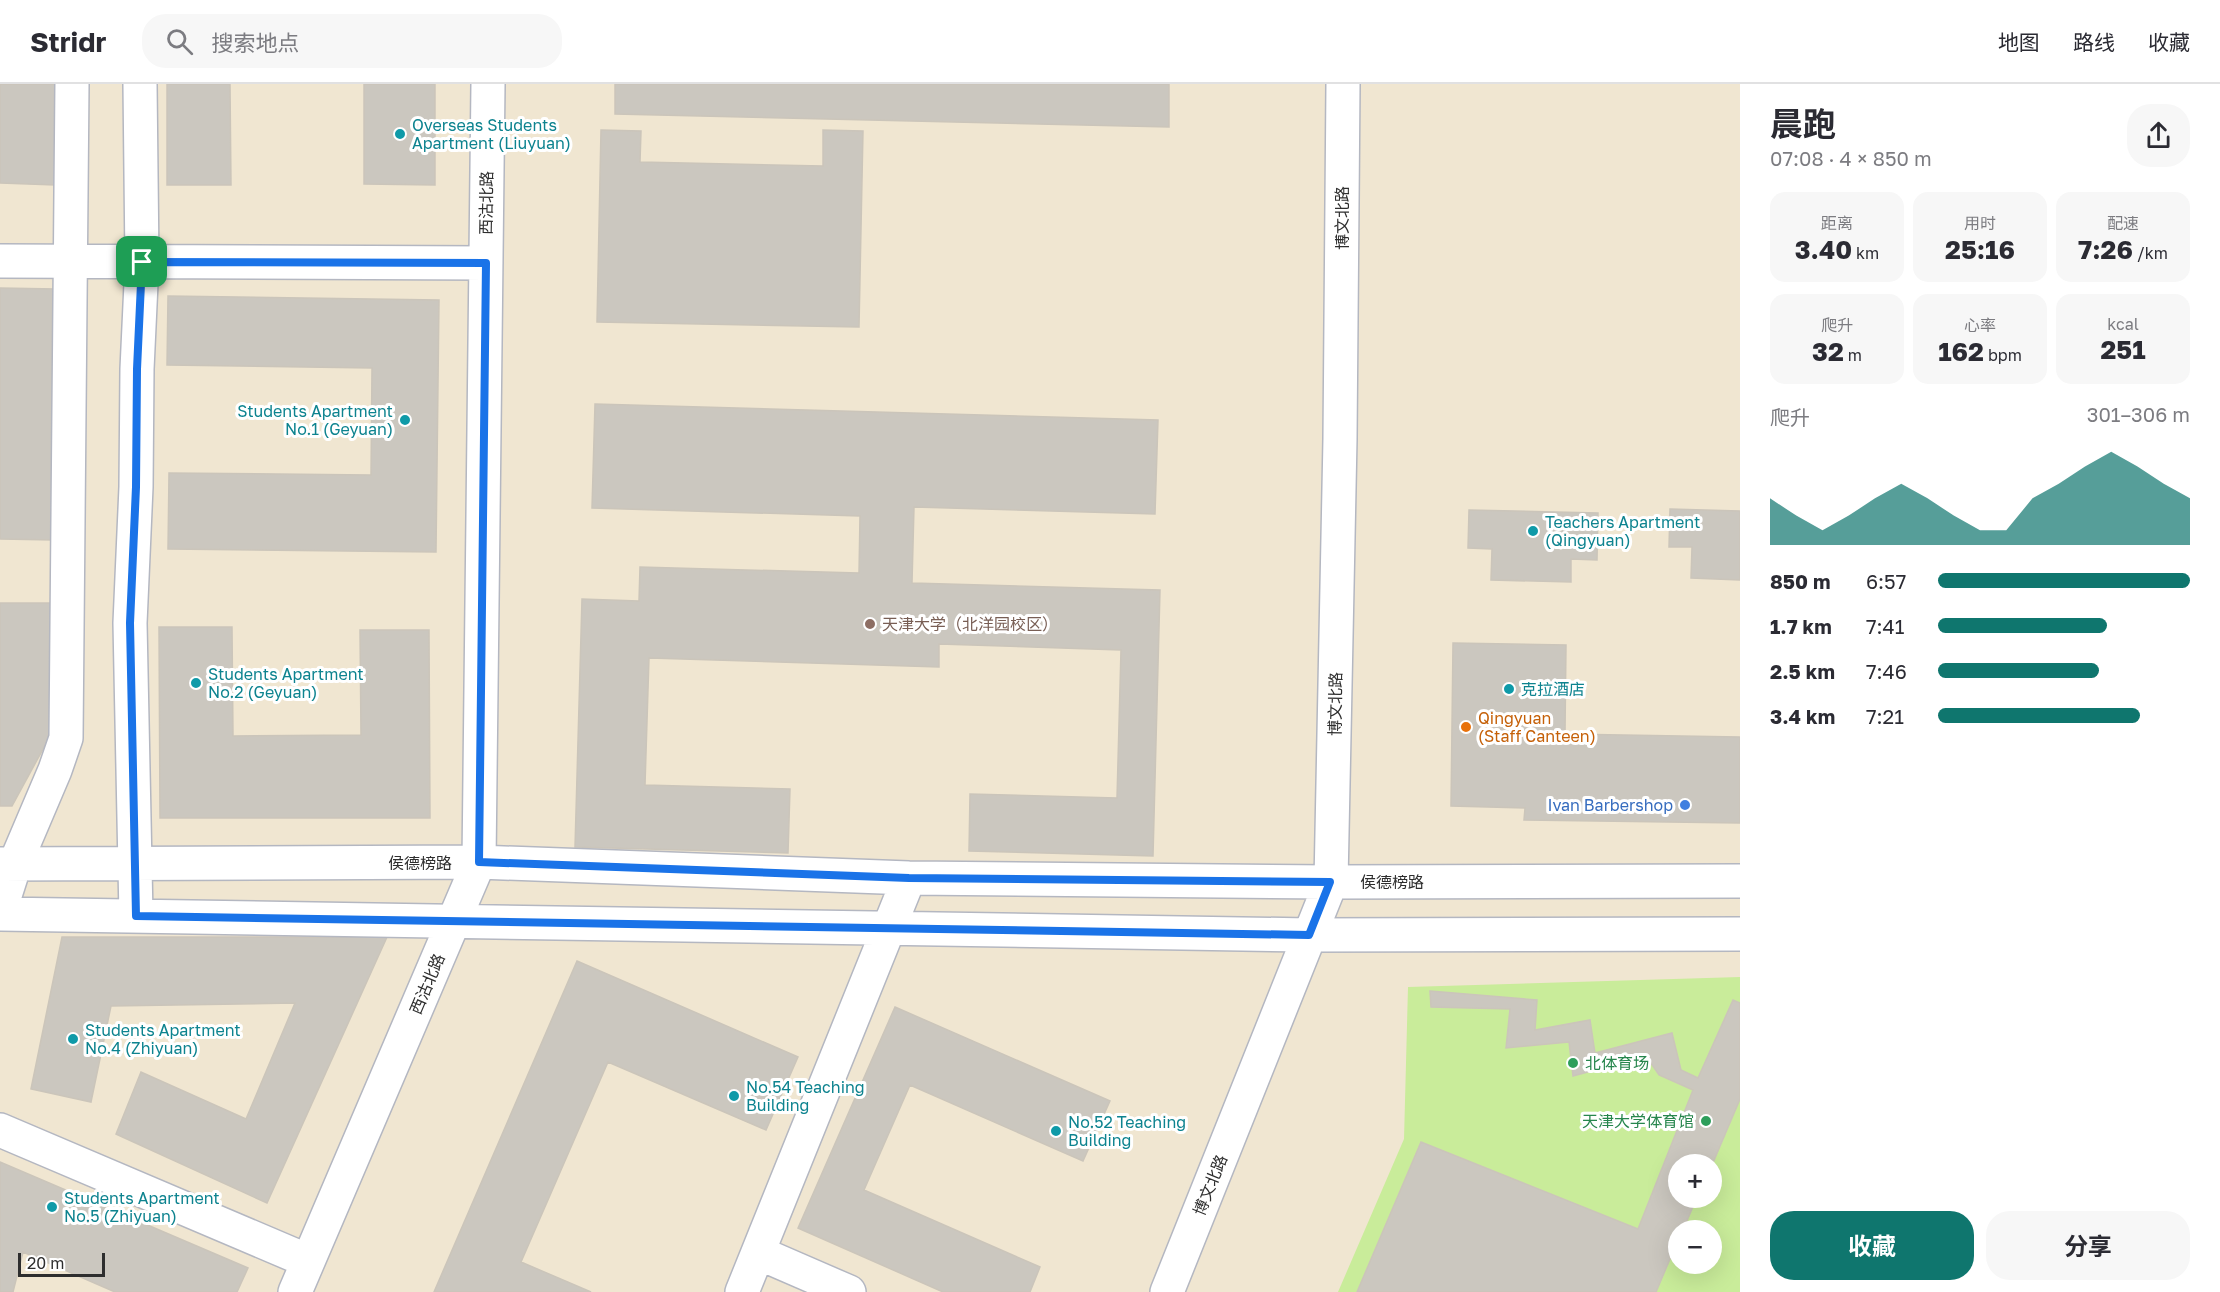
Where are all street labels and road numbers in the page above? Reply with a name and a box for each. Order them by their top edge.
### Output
street label: 西沽北路 [475,171,497,235]
street label: 博文北路 [1332,186,1352,250]
street label: 博文北路 [1324,672,1346,736]
street label: 侯德榜路 [388,853,452,873]
street label: 侯德榜路 [1360,872,1424,892]
street label: 西沽北路 [405,951,449,1017]
street label: 博文北路 [1189,1152,1231,1218]

